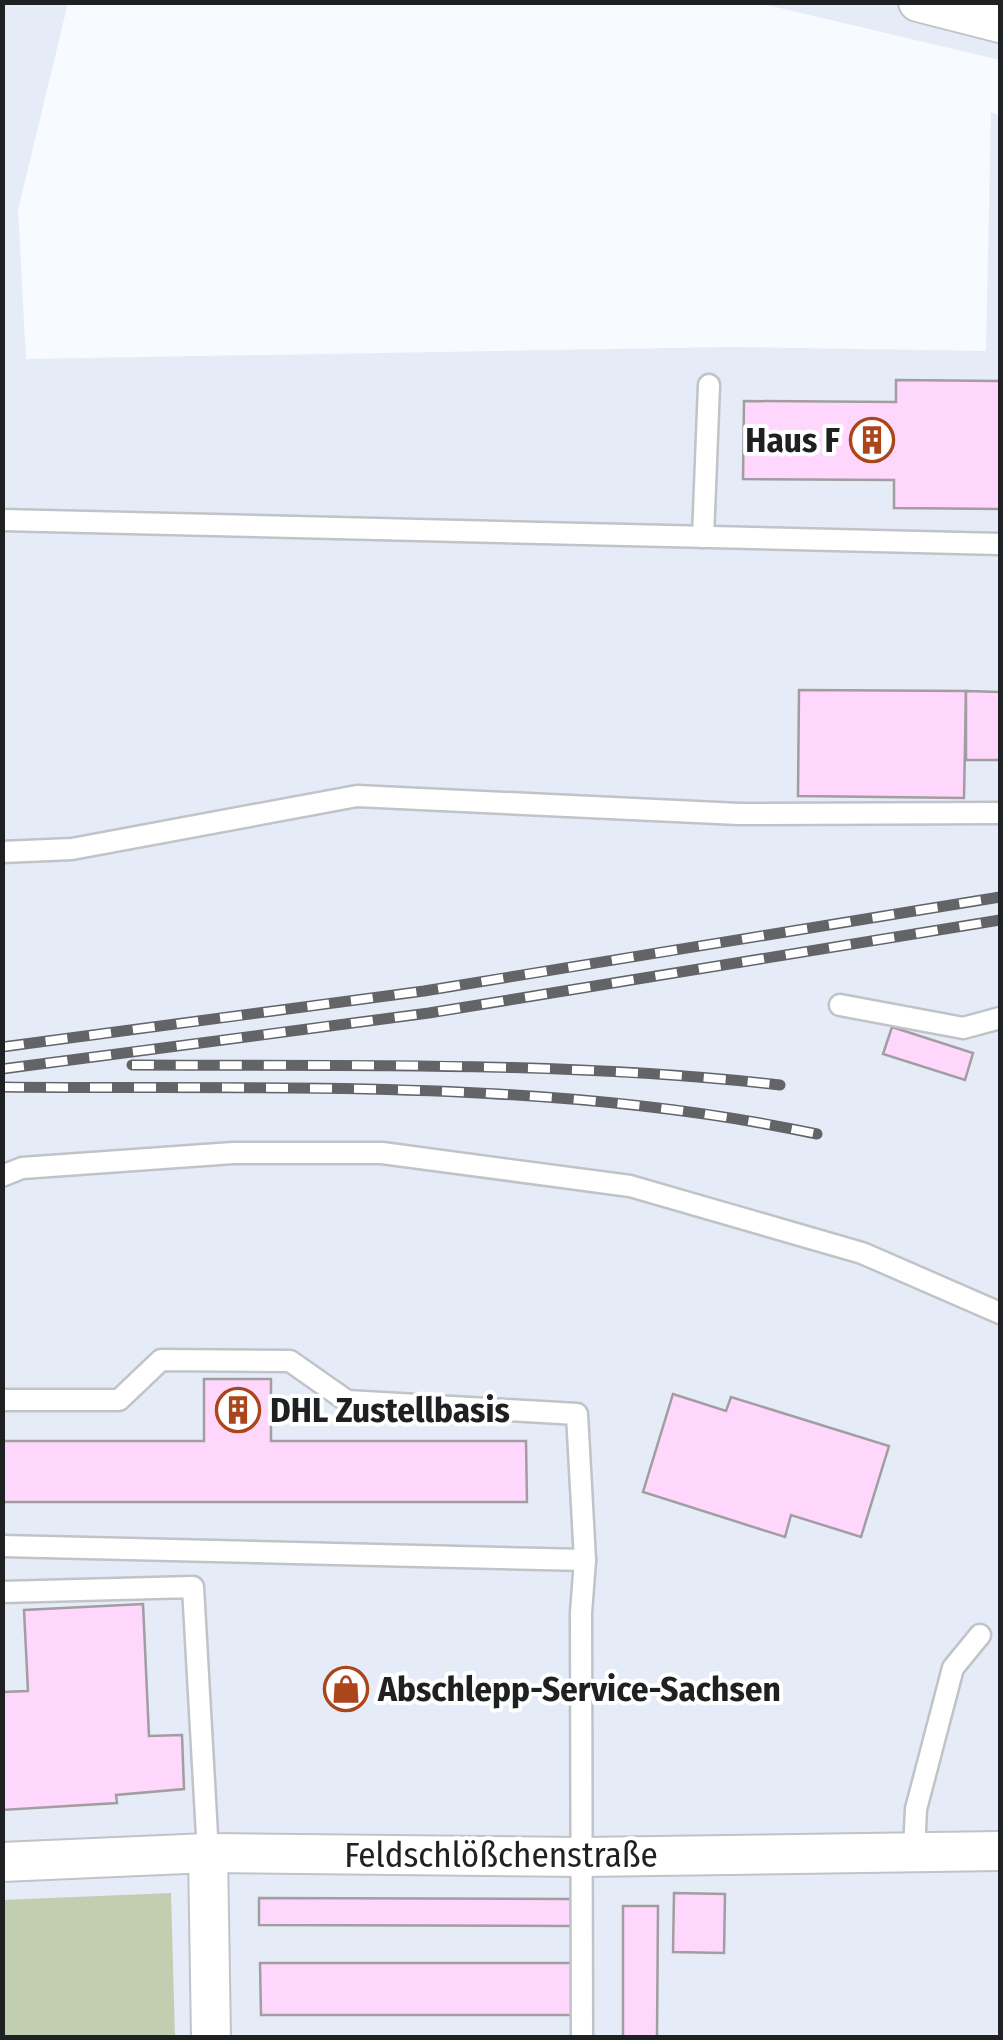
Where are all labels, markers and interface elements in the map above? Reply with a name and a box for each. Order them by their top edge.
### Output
building icon: Haus F [849,417,895,463]
place label: Haus F [745,419,841,461]
building icon: DHL Zustellbasis [215,1387,261,1433]
place label: DHL Zustellbasis [270,1389,510,1431]
shop icon: Abschlepp-Service-Sachsen [323,1666,369,1712]
place label: Abschlepp-Service-Sachsen [377,1668,781,1710]
street label: Feldschlößchenstraße [344,1834,658,1876]

